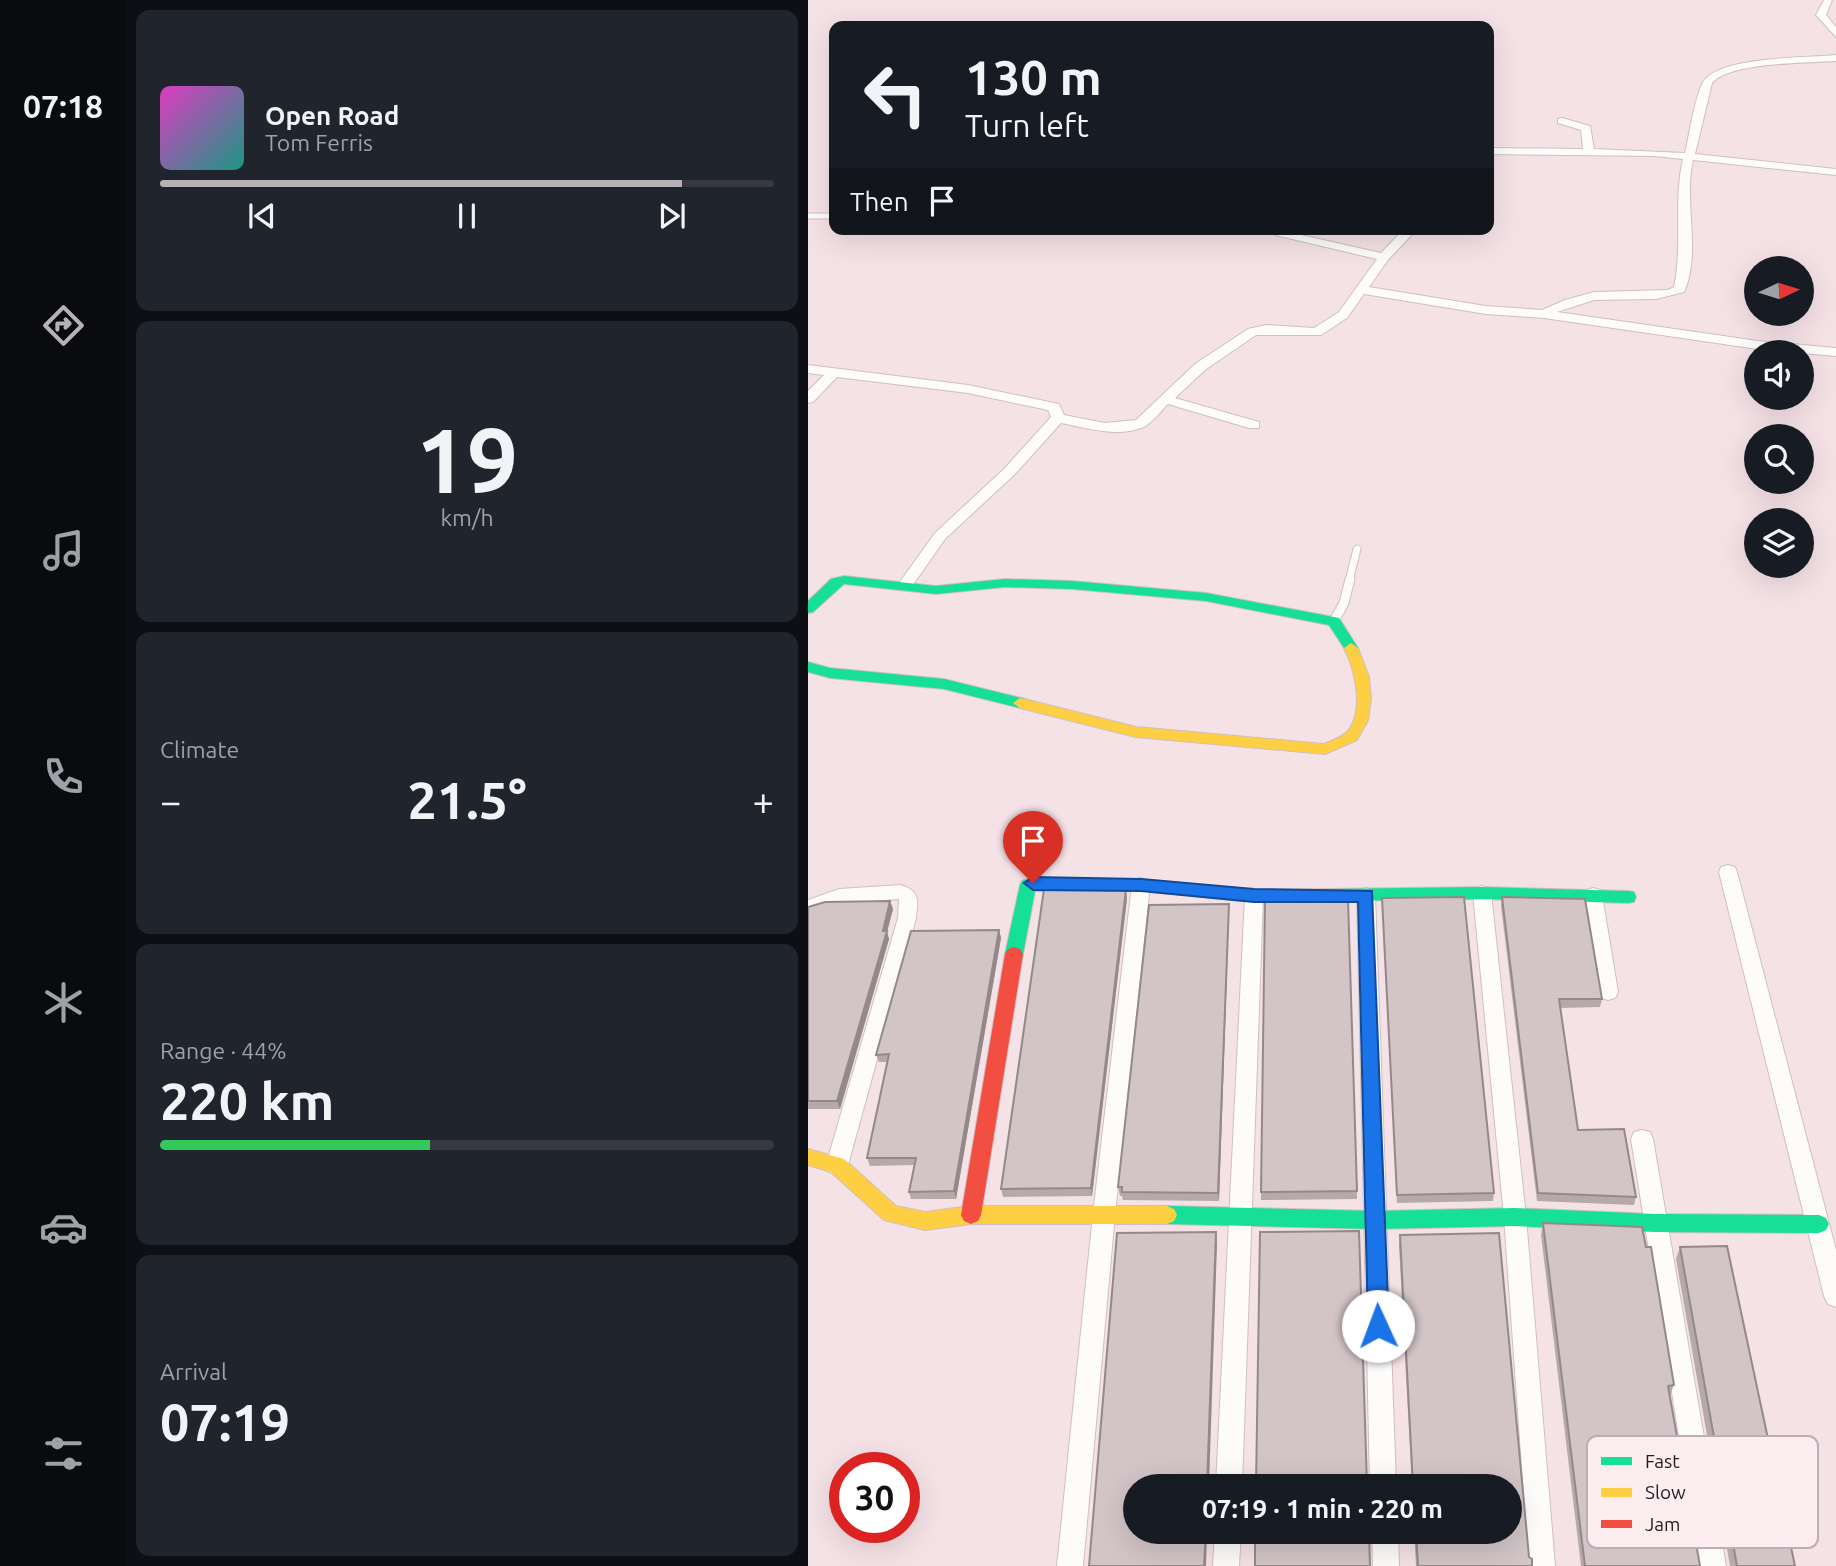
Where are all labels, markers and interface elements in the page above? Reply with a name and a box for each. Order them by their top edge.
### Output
icon: left [850,49,941,140]
text: 130 m [965,49,1102,104]
text: 07:18 [23,88,103,124]
text: Open Road [265,101,399,130]
text: Turn left [965,107,1089,143]
text: Tom Ferris [265,130,373,155]
icon: arrive [923,182,961,220]
text: Then [850,187,909,216]
icon: previous [243,197,281,235]
icon: pause [448,197,486,235]
icon: next [653,197,691,235]
north arrow [1744,256,1814,326]
map controls [1744,256,1814,578]
icon: directions [39,301,88,350]
button: sound [1744,340,1814,410]
text: 19 [416,408,518,510]
button: search [1744,424,1814,494]
text: km/h [440,505,494,530]
button: layers [1744,508,1814,578]
icon: music [39,526,88,575]
text: Climate [160,737,239,762]
icon: phone [39,752,88,801]
text: 21.5° [407,771,527,829]
text: − [160,780,181,822]
text: + [753,780,774,822]
pin [1003,811,1063,883]
icon: arrive [1014,822,1052,860]
icon: climate [39,978,88,1027]
text: Range · 44% [160,1038,287,1063]
text: 220 km [160,1072,334,1130]
icon: car [39,1203,88,1252]
position arrow [1341,1289,1415,1363]
text: Arrival [160,1359,227,1384]
text: 07:19 [160,1393,290,1451]
icon: filters [39,1429,88,1478]
legend [1587,1436,1818,1548]
text: Fast [1645,1450,1680,1472]
speed limit sign: 30 [829,1452,920,1543]
text: Slow [1645,1481,1686,1503]
text: 07:19 · 1 min · 220 m [1202,1494,1443,1523]
text: Jam [1645,1513,1681,1535]

